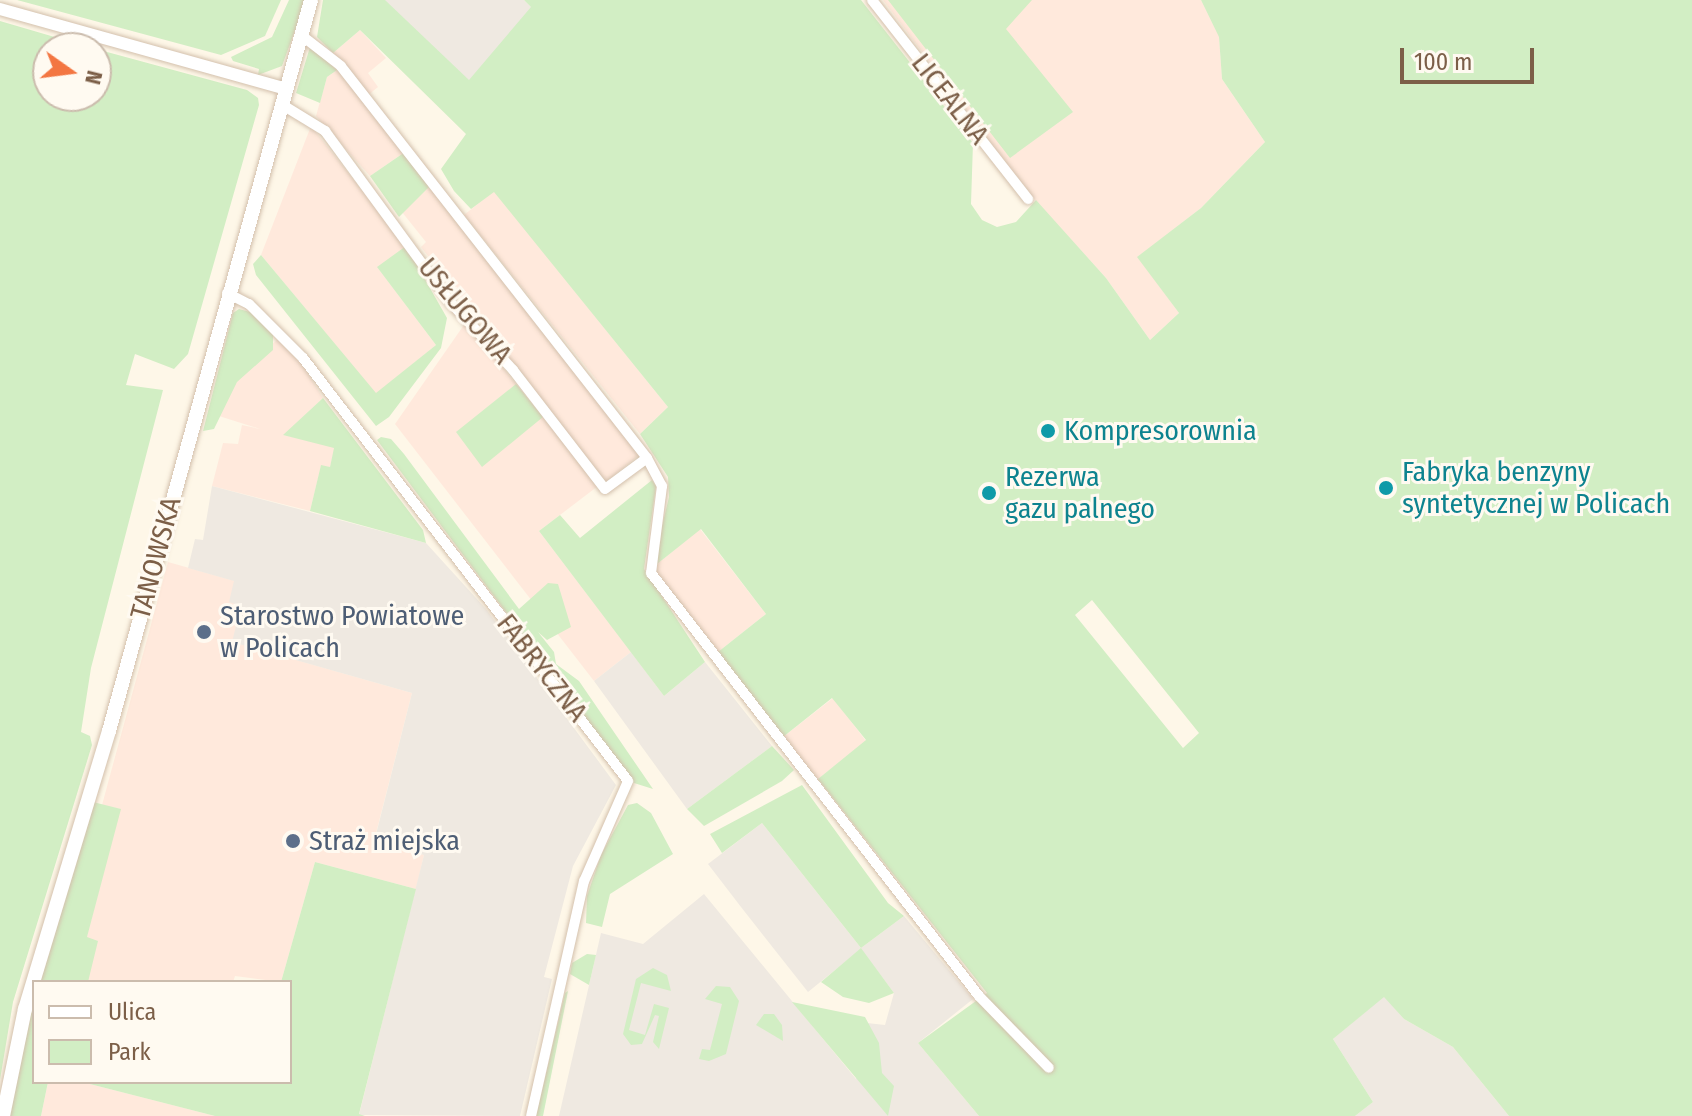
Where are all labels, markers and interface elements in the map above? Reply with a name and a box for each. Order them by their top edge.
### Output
north arrow [32,32,112,112]
scale bar [1404,32,1538,82]
street label: LICEALNA [904,47,996,151]
text: 100 m [1414,48,1472,76]
text: N [79,68,109,87]
street label: USŁUGOWA [411,251,519,371]
place label: Kompresorownia [1064,414,1257,448]
marker: Kompresorownia [1039,422,1057,440]
place label: Fabryka benzyny syntetycznej w Policach [1402,455,1670,521]
place label: Rezerwa gazu palnego [1005,460,1155,526]
marker: Fabryka benzyny syntetycznej w Policach [1377,479,1395,497]
marker: Rezerwa gazu palnego [980,484,998,502]
street label: TANOWSKA [124,493,188,623]
place label: Starostwo Powiatowe w Policach [220,599,464,665]
street label: FABRYCZNA [490,607,594,729]
marker: Starostwo Powiatowe w Policach [195,623,213,641]
place label: Straż miejska [309,824,460,858]
marker: Straż miejska [284,832,302,850]
legend [32,980,292,1084]
text: Ulica [108,998,156,1026]
text: Park [108,1038,151,1066]

